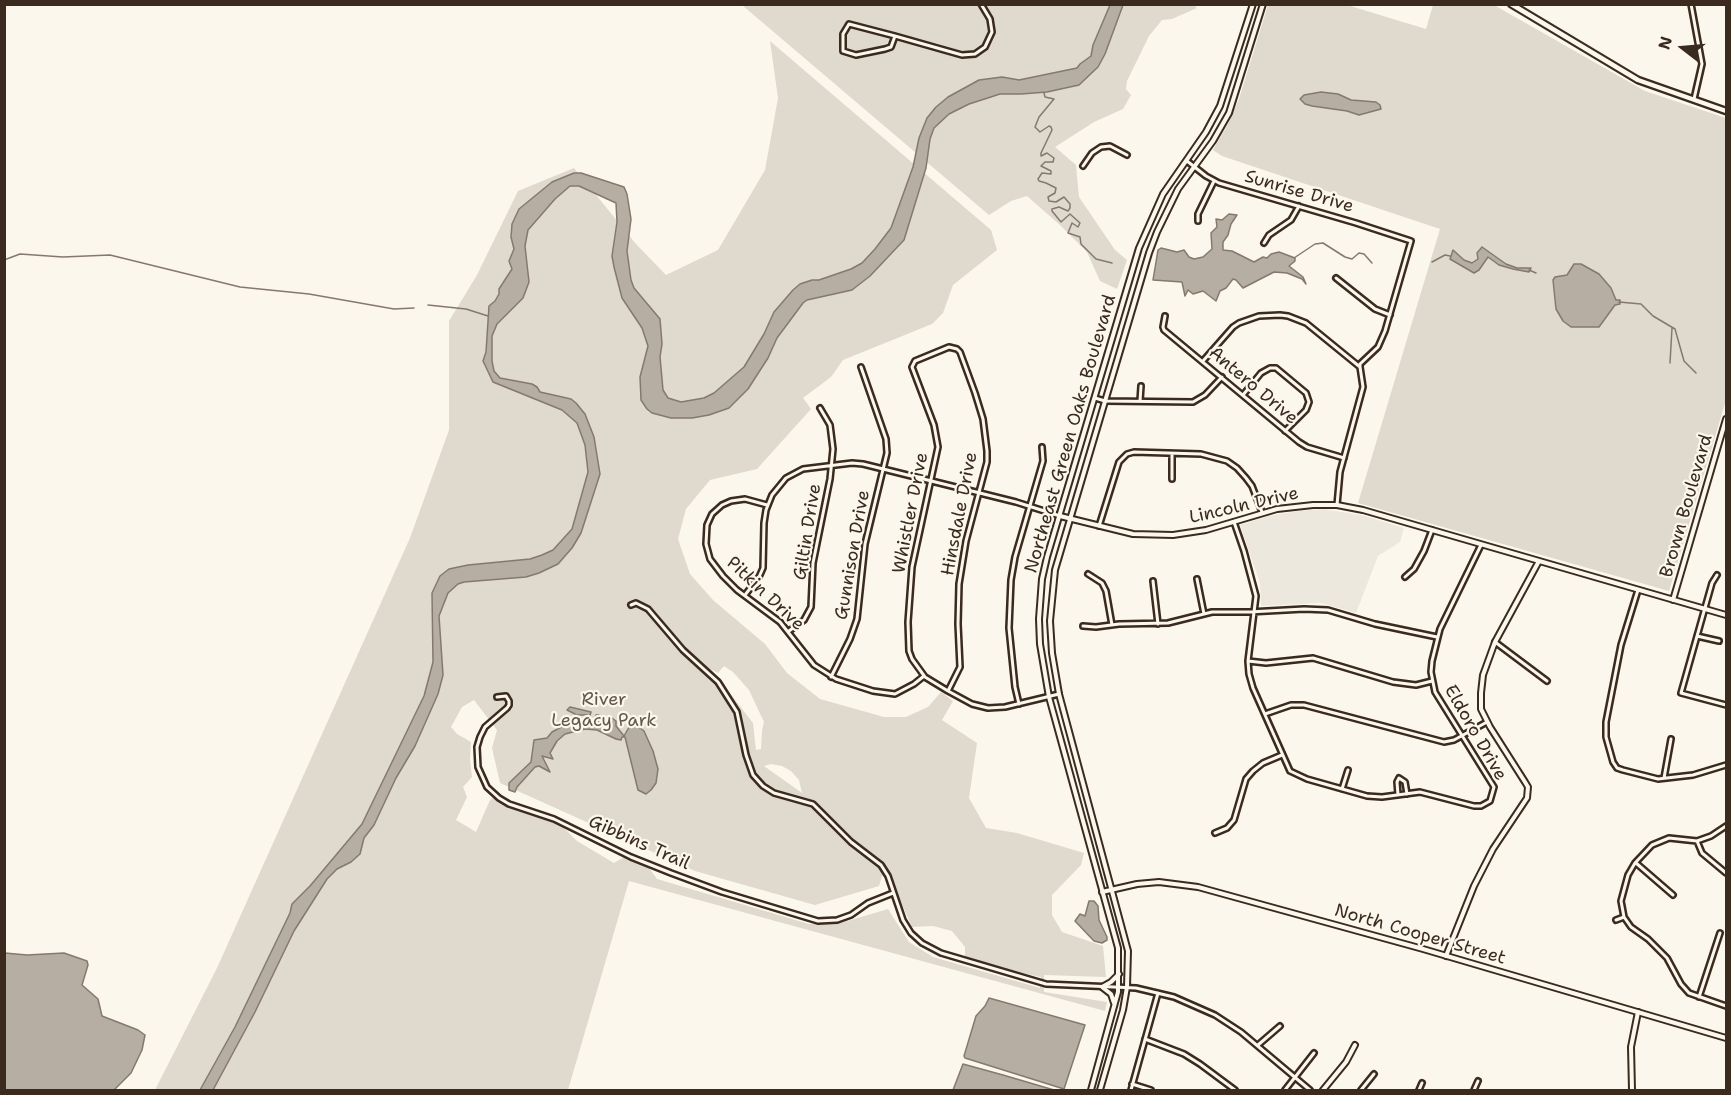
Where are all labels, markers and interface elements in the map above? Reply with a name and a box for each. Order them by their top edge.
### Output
north arrow [1653,18,1713,78]
text: N [1653,34,1677,52]
street label: Sunrise Drive [1242,166,1356,218]
street label: Northeast Green Oaks Boulevard [1021,292,1121,576]
street label: Antero Drive [1204,342,1302,430]
street label: Brown Boulevard [1656,432,1718,580]
street label: Hinsdale Drive [937,450,983,578]
street label: Whistler Drive [889,451,933,575]
street label: Giltin Drive [790,482,826,582]
street label: Lincoln Drive [1187,483,1301,529]
street label: Gunnison Drive [831,488,875,622]
street label: Pitkin Drive [721,552,809,636]
street label: Eldoro Drive [1439,681,1511,785]
park label: River Legacy Park [551,689,657,732]
street label: Gibbins Trail [585,811,693,875]
street label: North Cooper Street [1332,900,1508,970]

